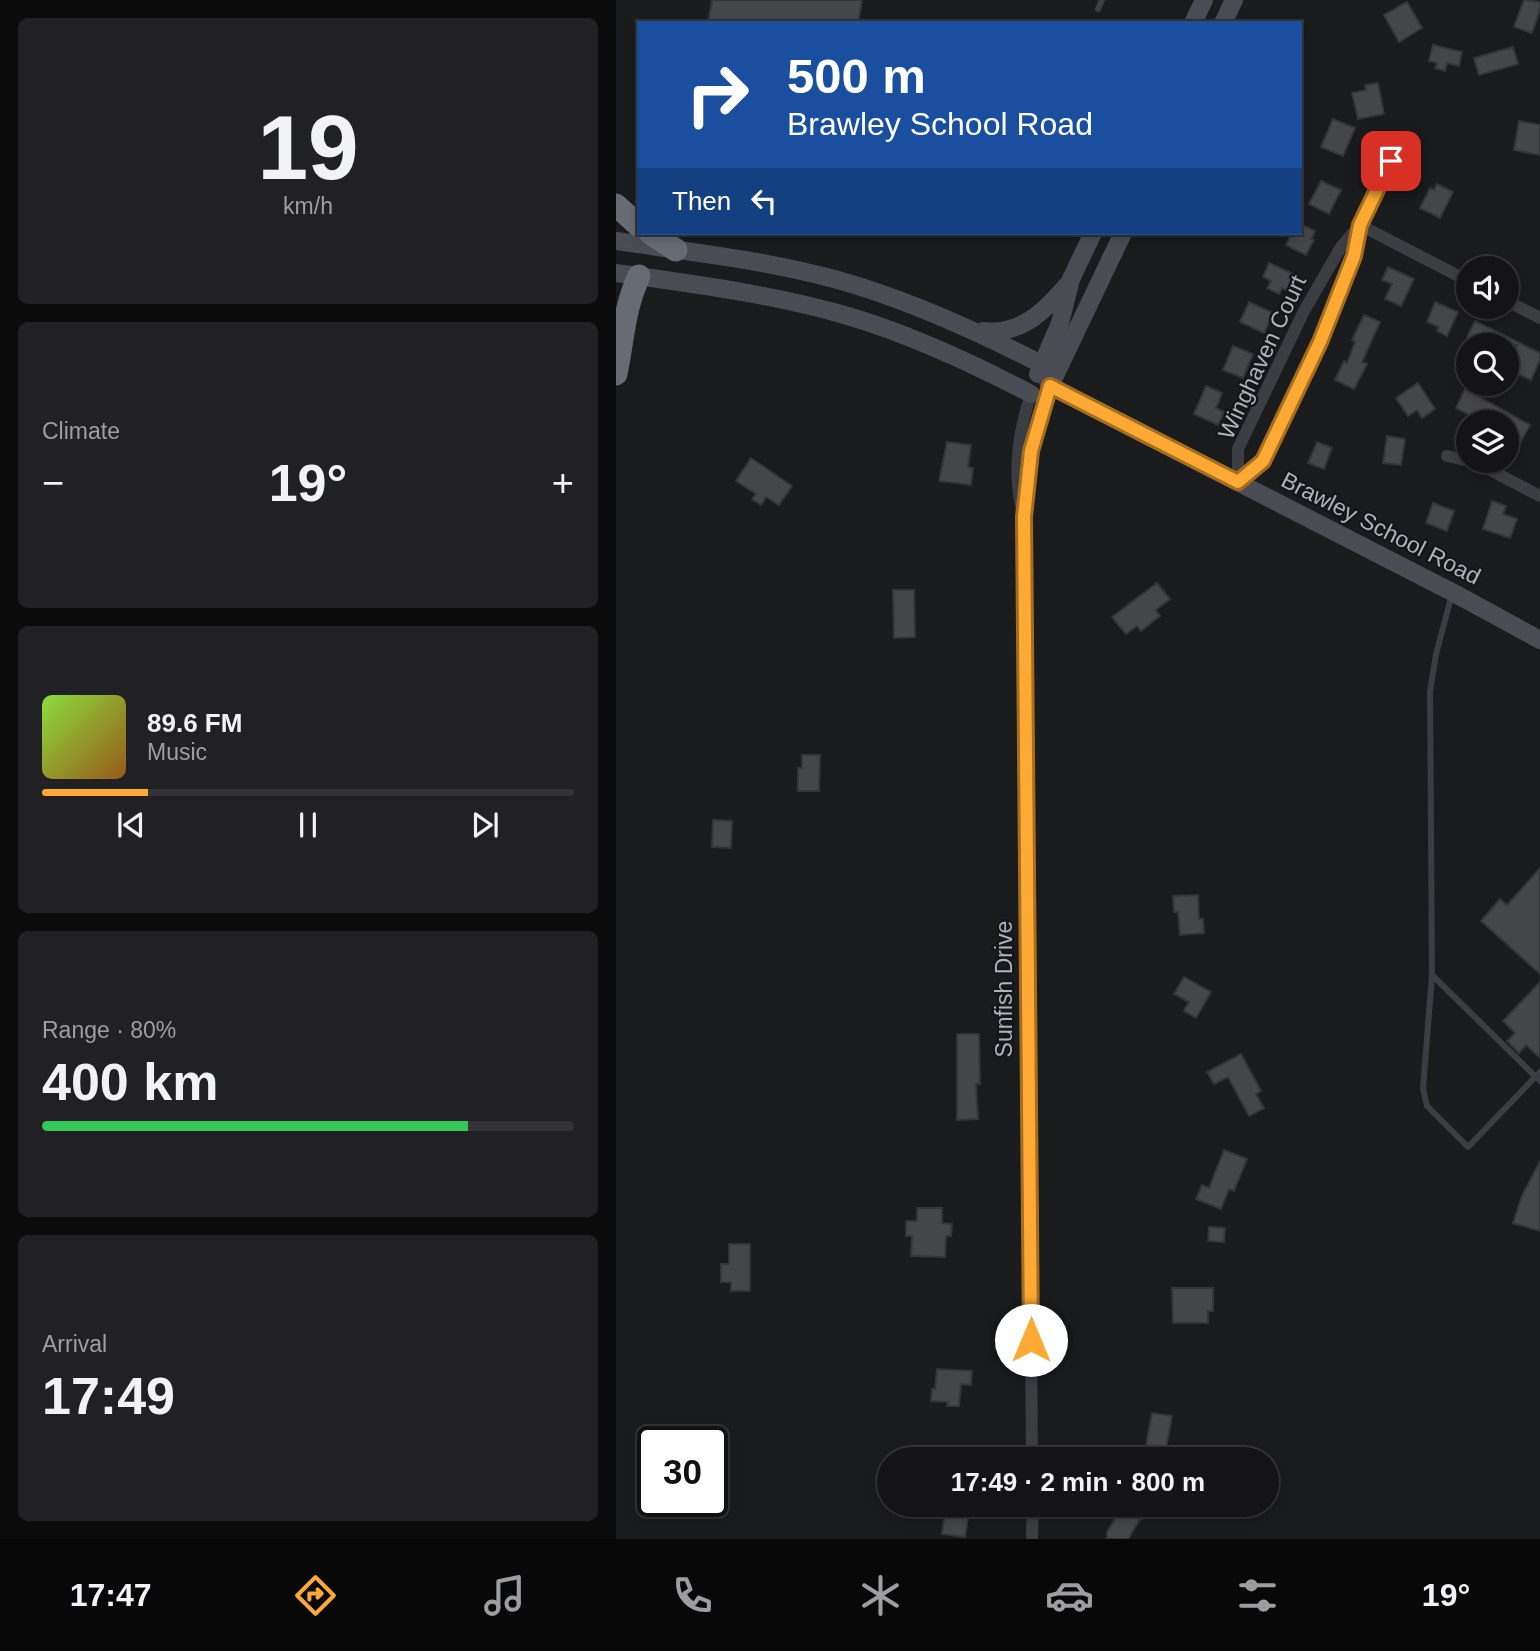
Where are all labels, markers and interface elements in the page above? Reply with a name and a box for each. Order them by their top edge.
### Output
icon: right [672,49,763,140]
text: 500 m [787,49,926,103]
text: 19 [257,97,359,198]
text: Brawley School Road [787,106,1093,142]
pin [1361,131,1421,191]
icon: arrive [1372,142,1410,180]
icon: left [745,182,783,220]
text: Then [672,186,731,216]
text: km/h [283,193,333,219]
map controls [1456,256,1519,473]
button: sound [1456,256,1519,319]
street label: Winghaven Court [1213,270,1312,443]
button: search [1456,333,1519,396]
button: layers [1456,410,1519,473]
text: Climate [42,418,120,444]
text: 19° [269,454,347,512]
text: − [42,462,64,504]
text: + [552,462,574,504]
street label: Brawley School Road [1277,466,1485,590]
text: 89.6 FM [147,708,242,738]
text: Music [147,739,207,765]
icon: previous [112,806,150,844]
icon: pause [289,806,327,844]
icon: next [466,806,504,844]
street label: Sunfish Drive [991,921,1017,1057]
text: Range · 80% [42,1017,176,1043]
text: 400 km [42,1053,218,1111]
position arrow [994,1303,1068,1377]
text: Arrival [42,1331,107,1357]
text: 17:49 [42,1367,175,1425]
speed limit sign: 30 [637,1426,728,1517]
text: 17:49 · 2 min · 800 m [951,1467,1205,1497]
icon: directions [291,1571,340,1620]
icon: music [480,1571,529,1620]
icon: phone [668,1571,717,1620]
icon: climate [856,1571,905,1620]
icon: car [1045,1571,1094,1620]
icon: filters [1233,1571,1282,1620]
text: 17:47 [70,1577,152,1613]
text: 19° [1422,1577,1470,1613]

